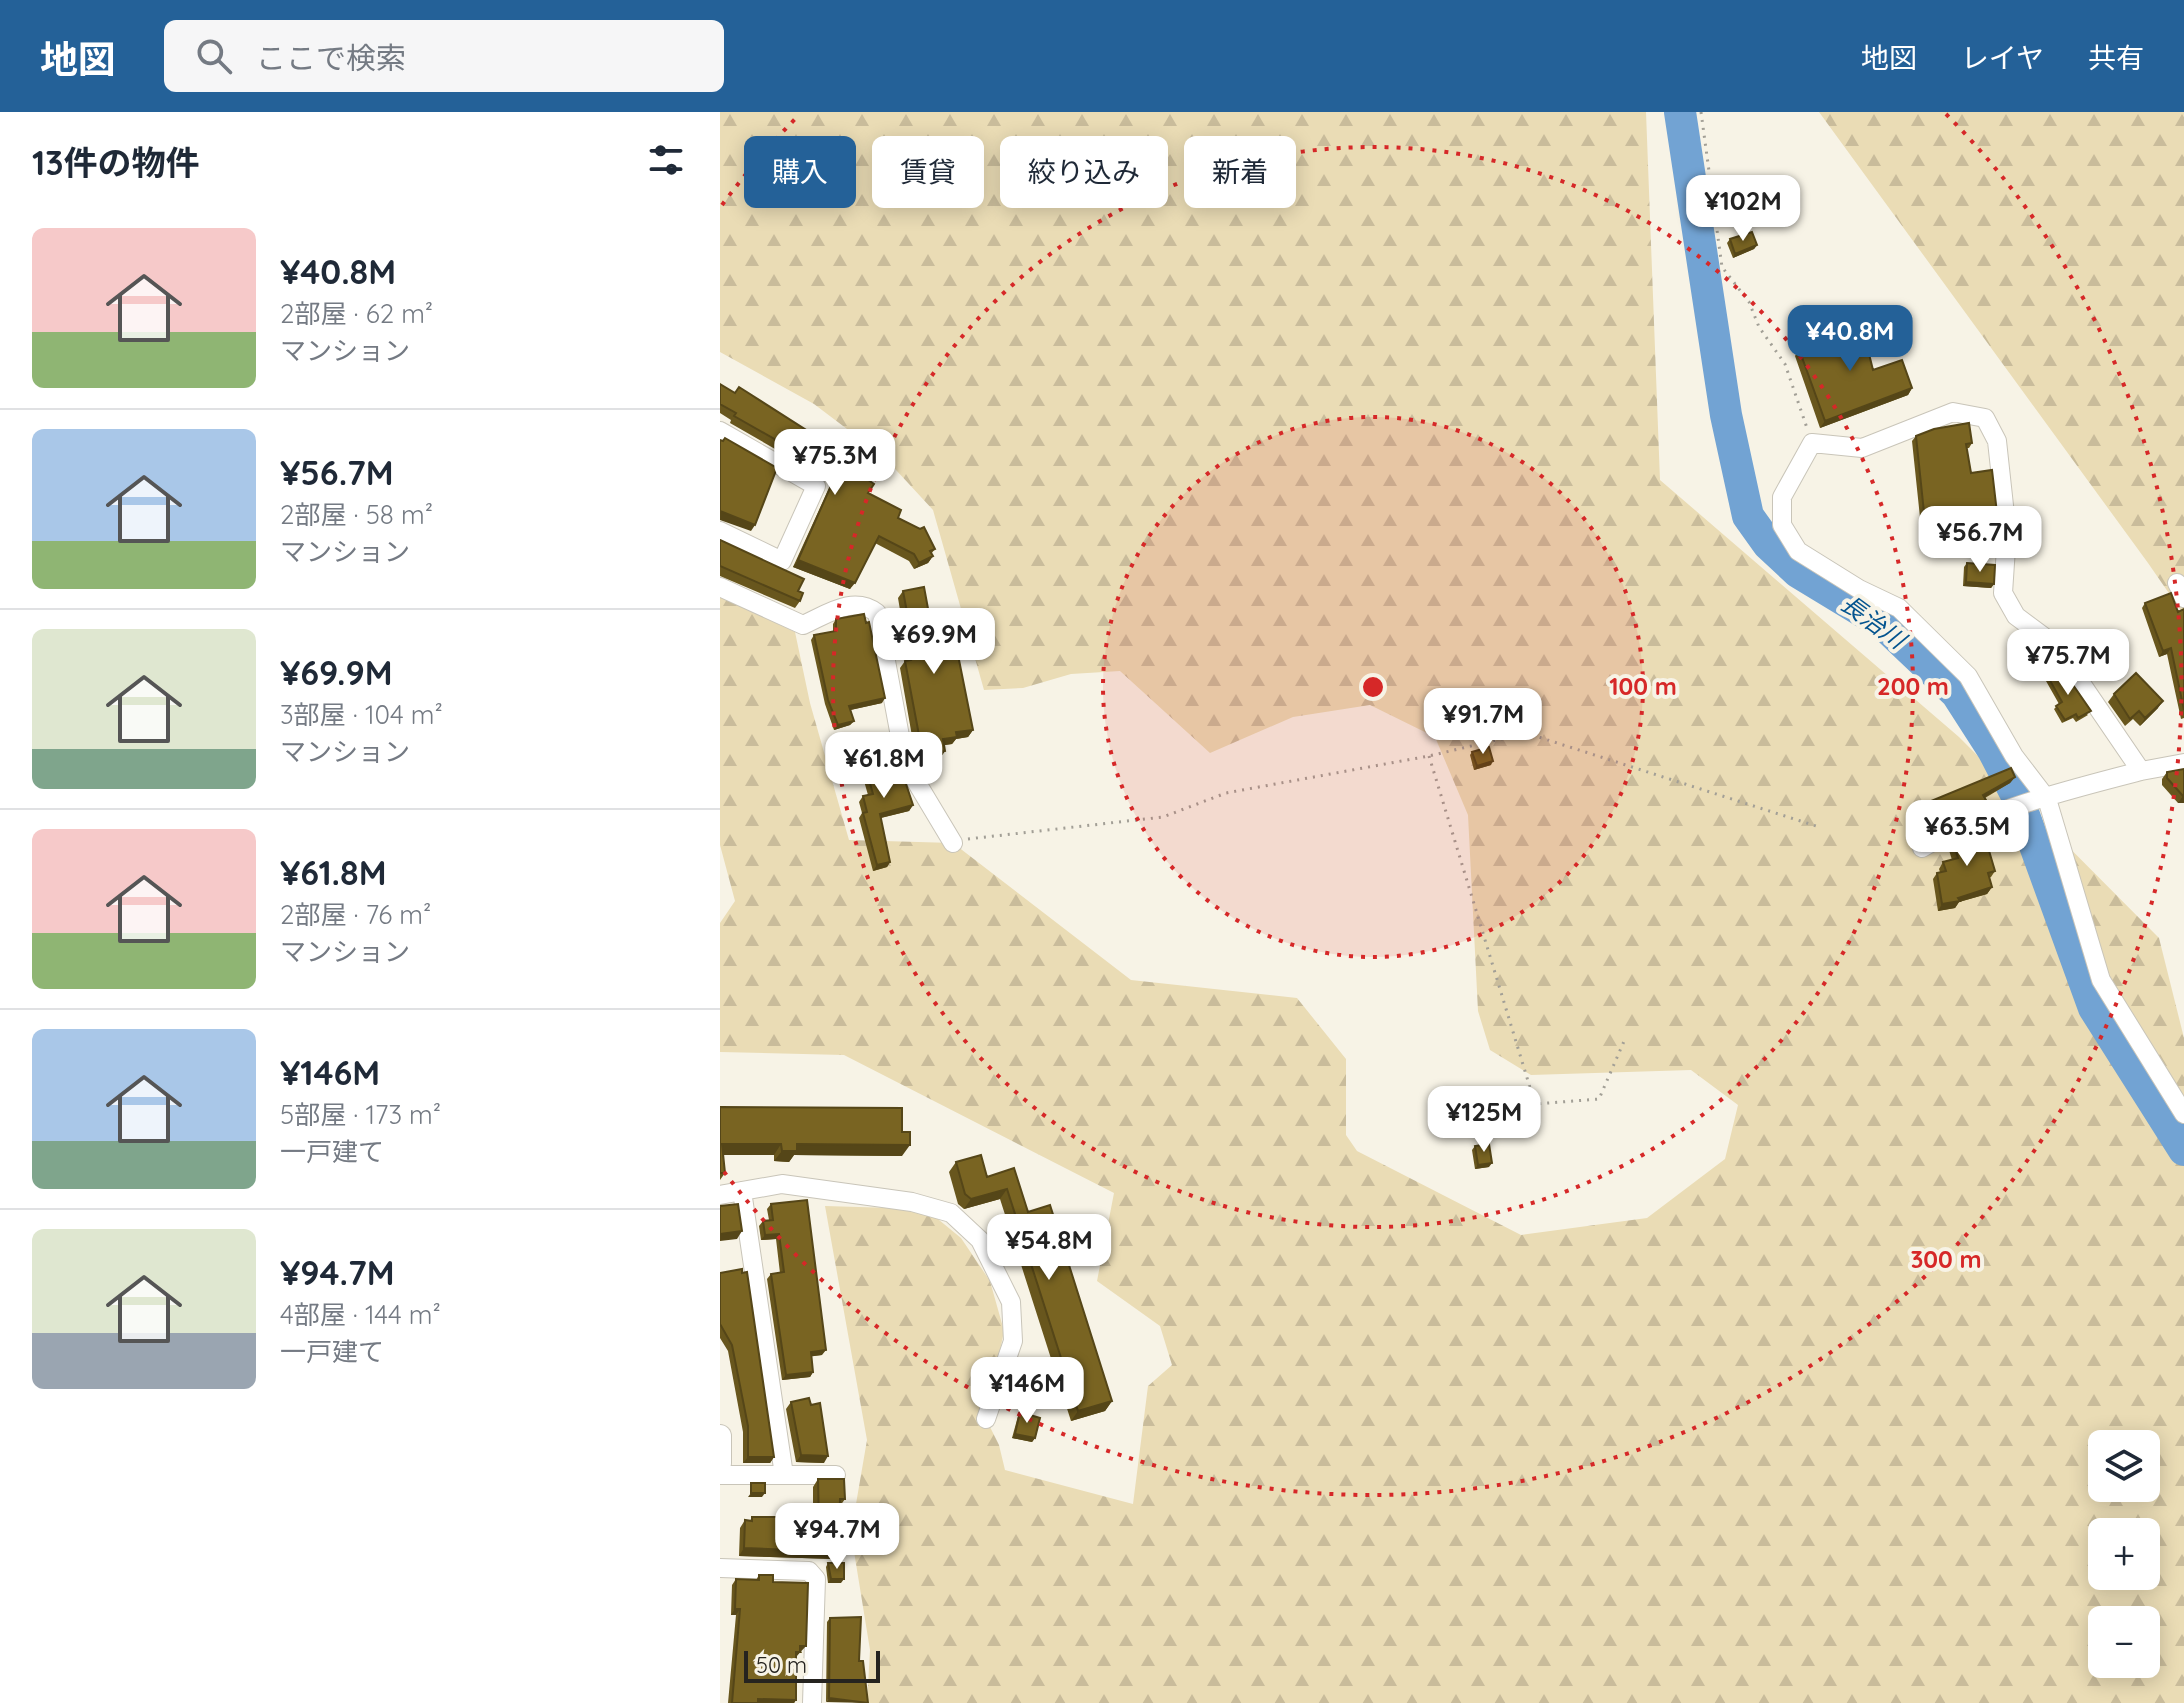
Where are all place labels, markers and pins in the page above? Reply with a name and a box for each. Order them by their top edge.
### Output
pin: ¥102M [1687,175,1799,243]
pin: ¥40.8M [1785,305,1915,373]
pin: ¥75.3M [770,429,900,497]
pin: ¥56.7M [1915,506,2045,574]
pin: ¥69.9M [869,608,999,676]
pin: ¥75.7M [2003,629,2133,697]
centre of rings [1359,673,1387,701]
pin: ¥91.7M [1418,688,1548,756]
pin: ¥61.8M [819,732,949,800]
pin: ¥63.5M [1902,800,2032,868]
pin: ¥125M [1428,1086,1540,1154]
pin: ¥54.8M [984,1214,1114,1282]
pin: ¥146M [971,1357,1083,1425]
pin: ¥94.7M [772,1503,902,1571]

